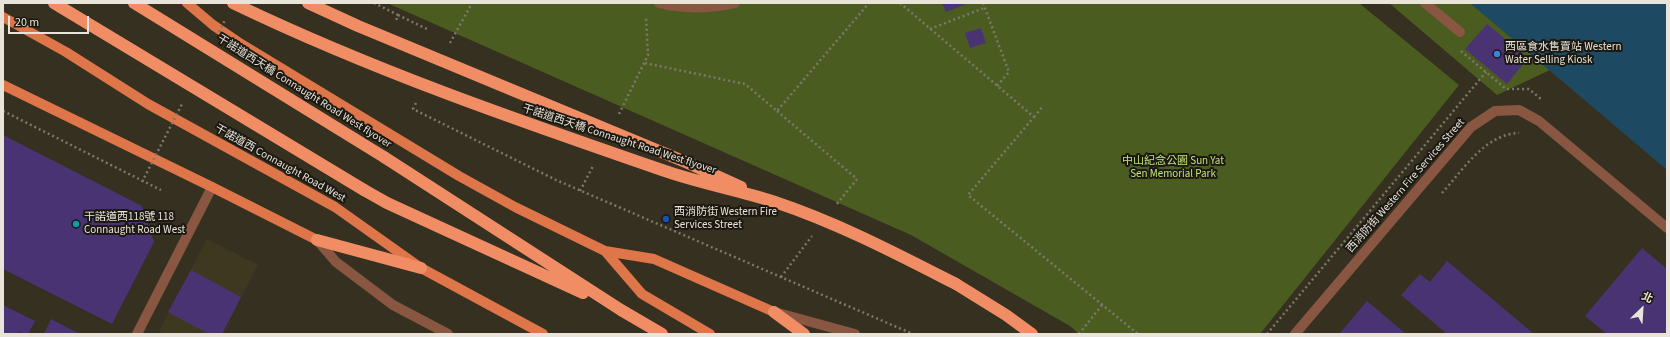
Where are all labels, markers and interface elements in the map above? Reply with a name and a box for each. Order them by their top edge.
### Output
scale bar [10,8,91,34]
text: 20 m [15,14,39,31]
street label: 干諾道西天橋 Connaught Road West flyover [214,33,394,151]
place label: 西區食水售賣站 Western Water Selling Kiosk [1505,41,1622,67]
marker: 西區食水售賣站 Western Water Selling Kiosk [1492,49,1502,59]
street label: 干諾道西天橋 Connaught Road West flyover [520,102,718,178]
street label: 西消防街 Western Fire Services Street [1344,116,1468,256]
street label: 干諾道西 Connaught Road West [212,122,348,206]
park label: 中山紀念公園 Sun Yat Sen Memorial Park [1122,155,1224,181]
place label: 西消防街 Western Fire Services Street [674,206,777,232]
place label: 干諾道西118號 118 Connaught Road West [84,211,185,237]
marker: 西消防街 Western Fire Services Street [661,214,671,224]
marker: 干諾道西118號 118 Connaught Road West [71,219,81,229]
north arrow [1622,289,1662,329]
text: 北 [1639,289,1655,307]

